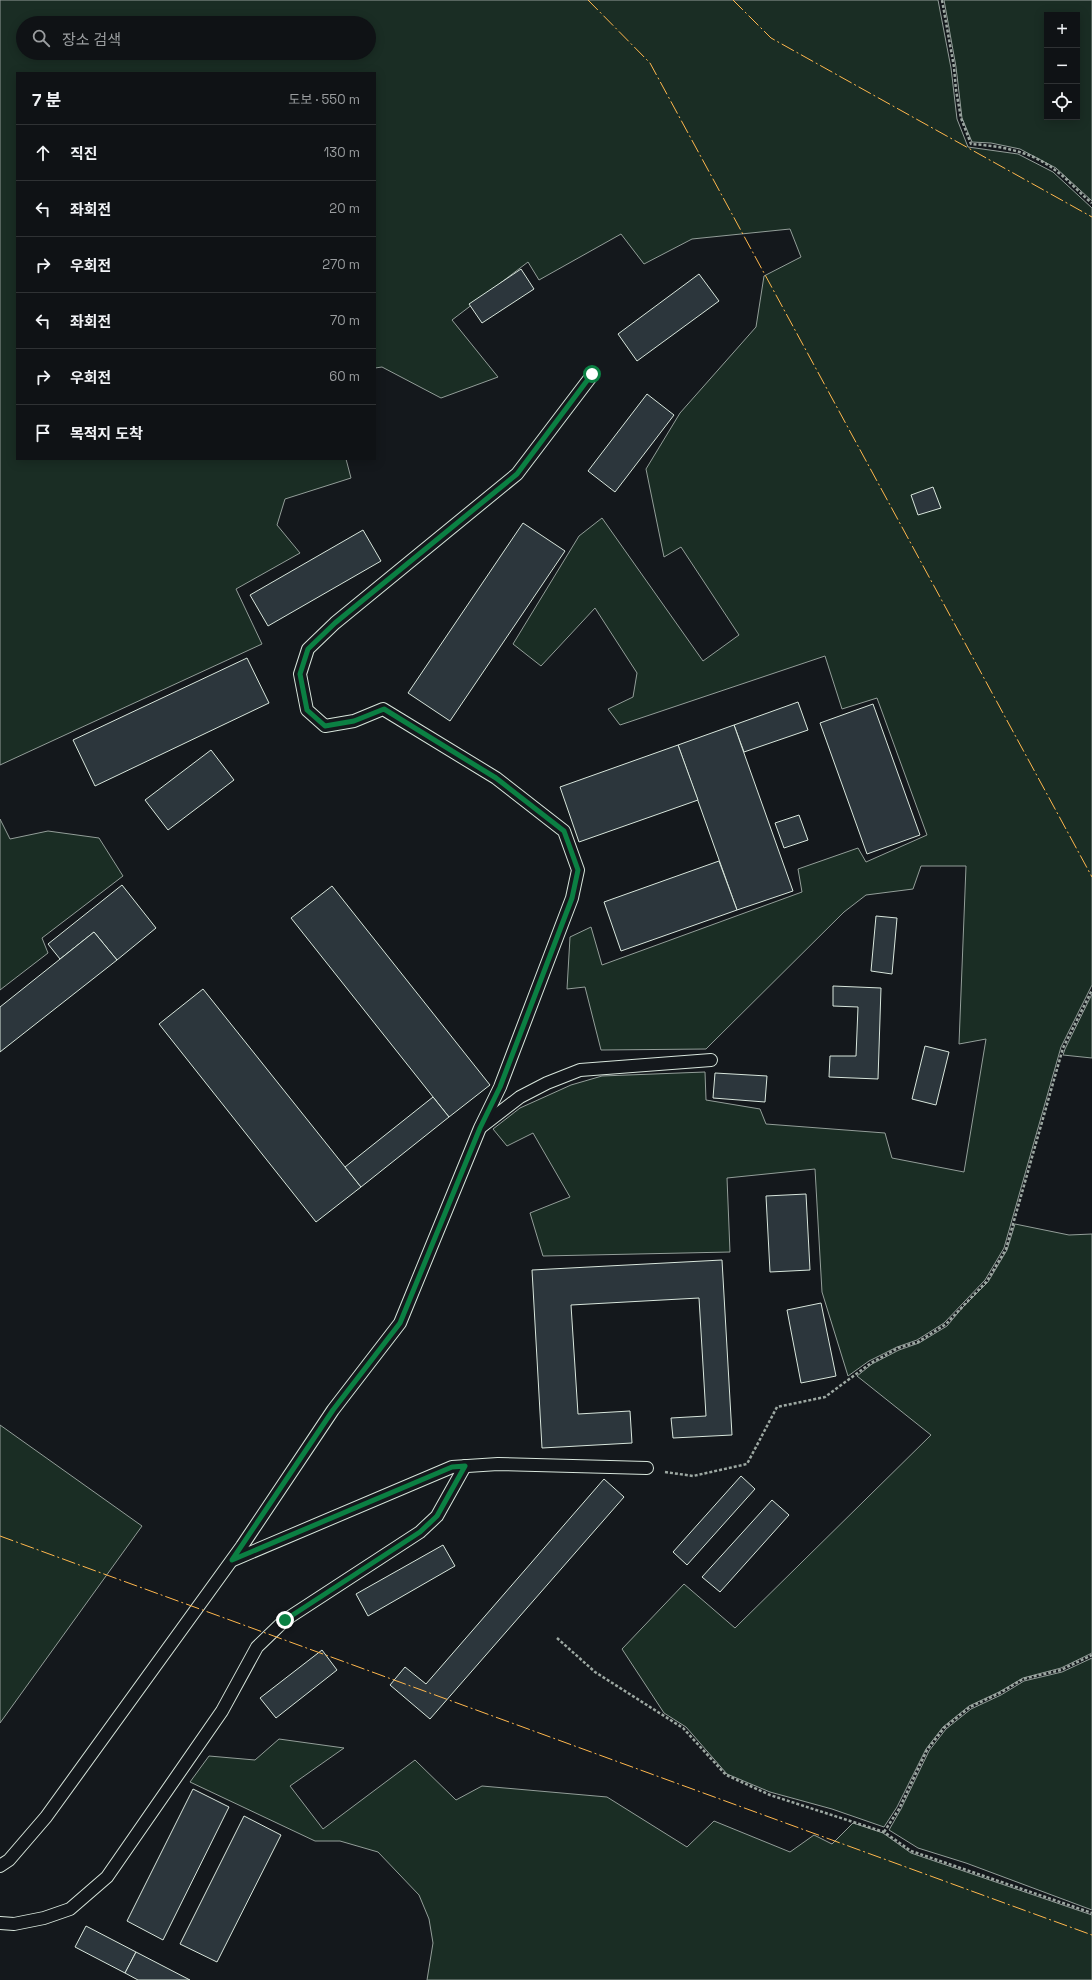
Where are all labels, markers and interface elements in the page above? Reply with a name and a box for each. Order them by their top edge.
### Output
map controls [1044,12,1080,120]
button: + [1044,12,1080,48]
search box [16,16,376,60]
icon: search [30,27,52,49]
text: 장소 검색 [62,30,121,49]
button: − [1044,48,1080,84]
button: locate [1044,84,1080,120]
text: 7 분 [32,89,61,111]
text: 도보 · 550 m [289,91,360,108]
icon: ahead [32,142,54,164]
text: 직진 [70,144,98,163]
text: 130 m [324,144,360,161]
icon: left [32,198,54,220]
text: 좌회전 [70,200,111,219]
text: 20 m [329,200,360,217]
icon: right [32,254,54,276]
text: 우회전 [70,256,111,275]
text: 270 m [322,256,360,273]
icon: left [32,310,54,332]
text: 좌회전 [70,312,111,331]
text: 70 m [330,312,360,329]
route start [583,365,601,383]
icon: right [32,366,54,388]
text: 우회전 [70,368,111,387]
text: 60 m [329,368,360,385]
icon: arrive [32,422,54,444]
text: 목적지 도착 [70,424,143,443]
route end [276,1611,294,1629]

